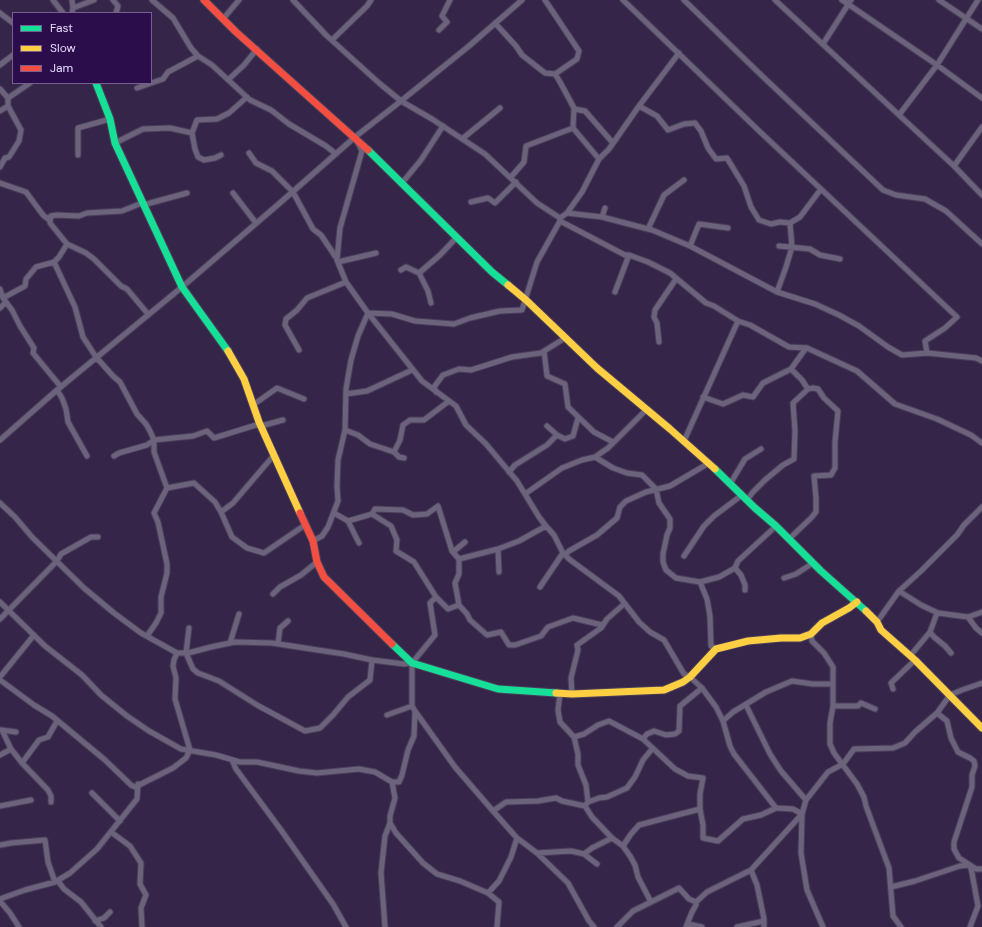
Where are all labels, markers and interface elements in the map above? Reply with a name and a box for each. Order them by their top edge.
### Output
legend [12,12,152,84]
text: Fast [50,20,73,36]
text: Slow [50,40,76,56]
text: Jam [50,60,73,76]

